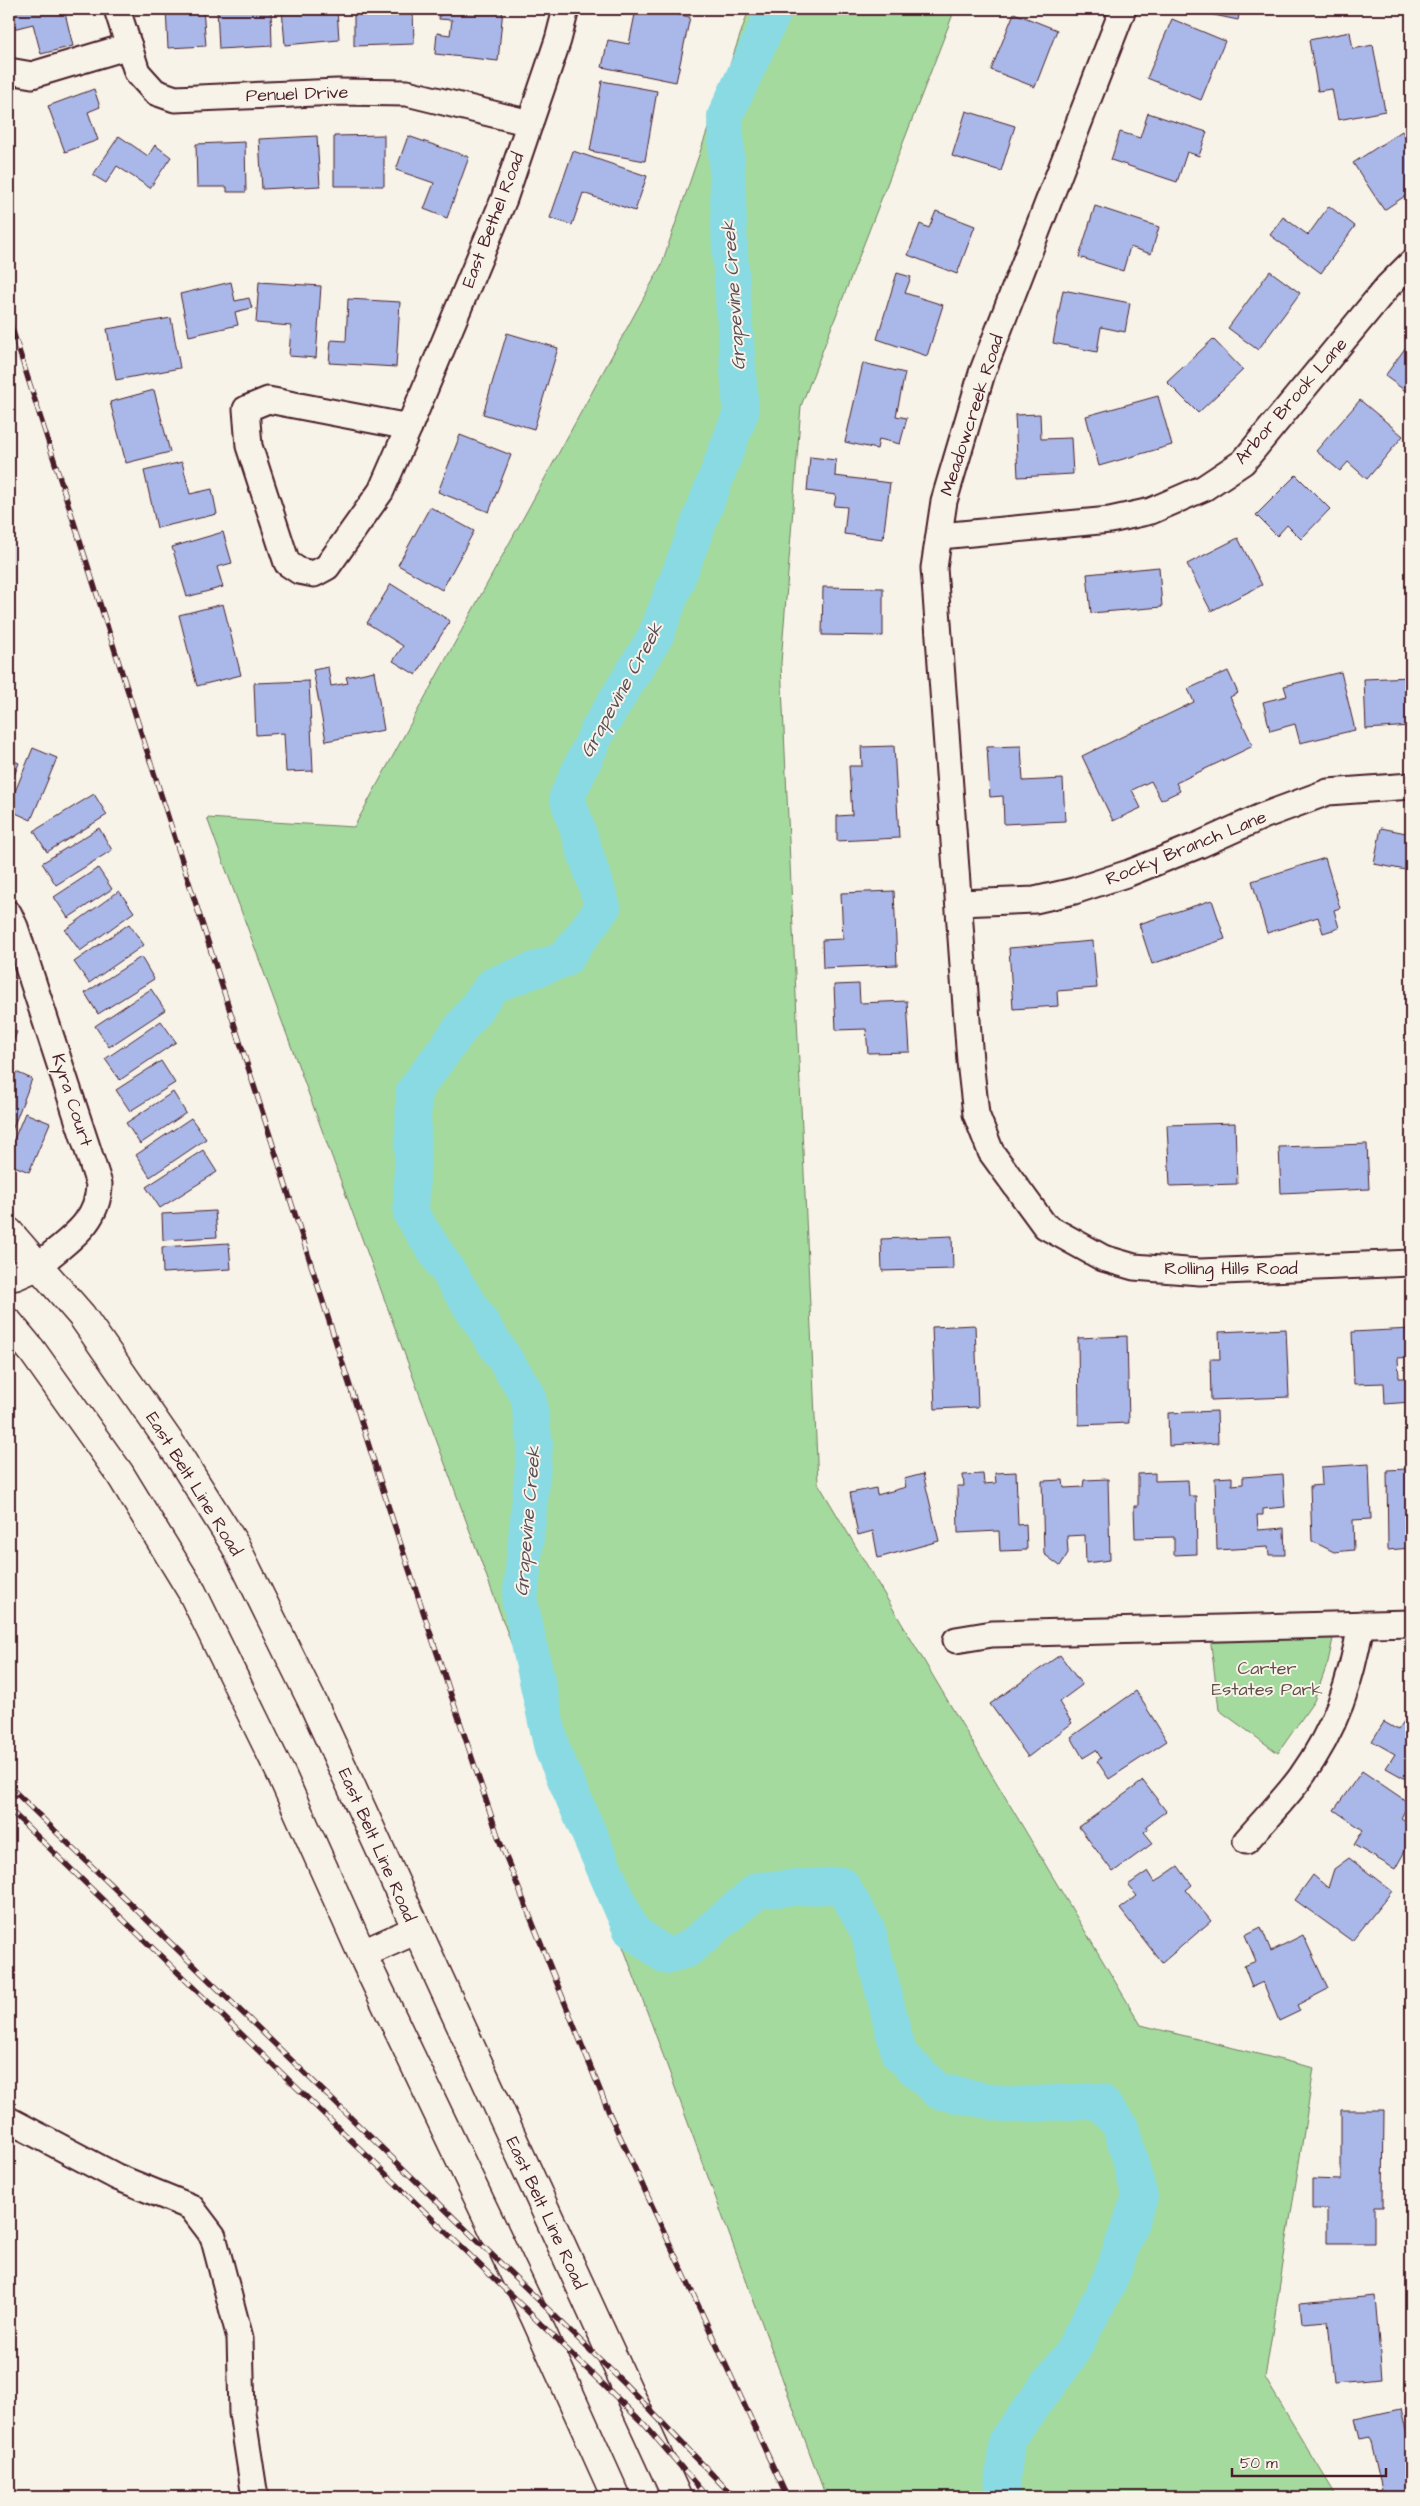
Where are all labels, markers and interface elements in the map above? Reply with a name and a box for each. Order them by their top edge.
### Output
street label: Penuel Drive [245,80,349,108]
street label: East Bethel Road [456,149,530,291]
water label: Grapevine Creek [715,219,753,371]
street label: Meadowcreek Road [934,331,1010,499]
street label: Arbor Brook Lane [1229,332,1353,470]
water label: Grapevine Creek [574,617,670,762]
street label: Rocky Branch Lane [1102,804,1271,893]
street label: Kyra Court [44,1050,99,1151]
street label: Rolling Hills Road [1164,1256,1298,1282]
street label: East Belt Line Road [140,1407,248,1561]
water label: Grapevine Creek [508,1445,548,1597]
park label: Carter Estates Park [1211,1656,1323,1702]
street label: East Belt Line Road [332,1764,422,1926]
street label: East Belt Line Road [500,2133,592,2293]
scale bar [1232,2446,1386,2478]
text: 50 m [1240,2453,1278,2474]

